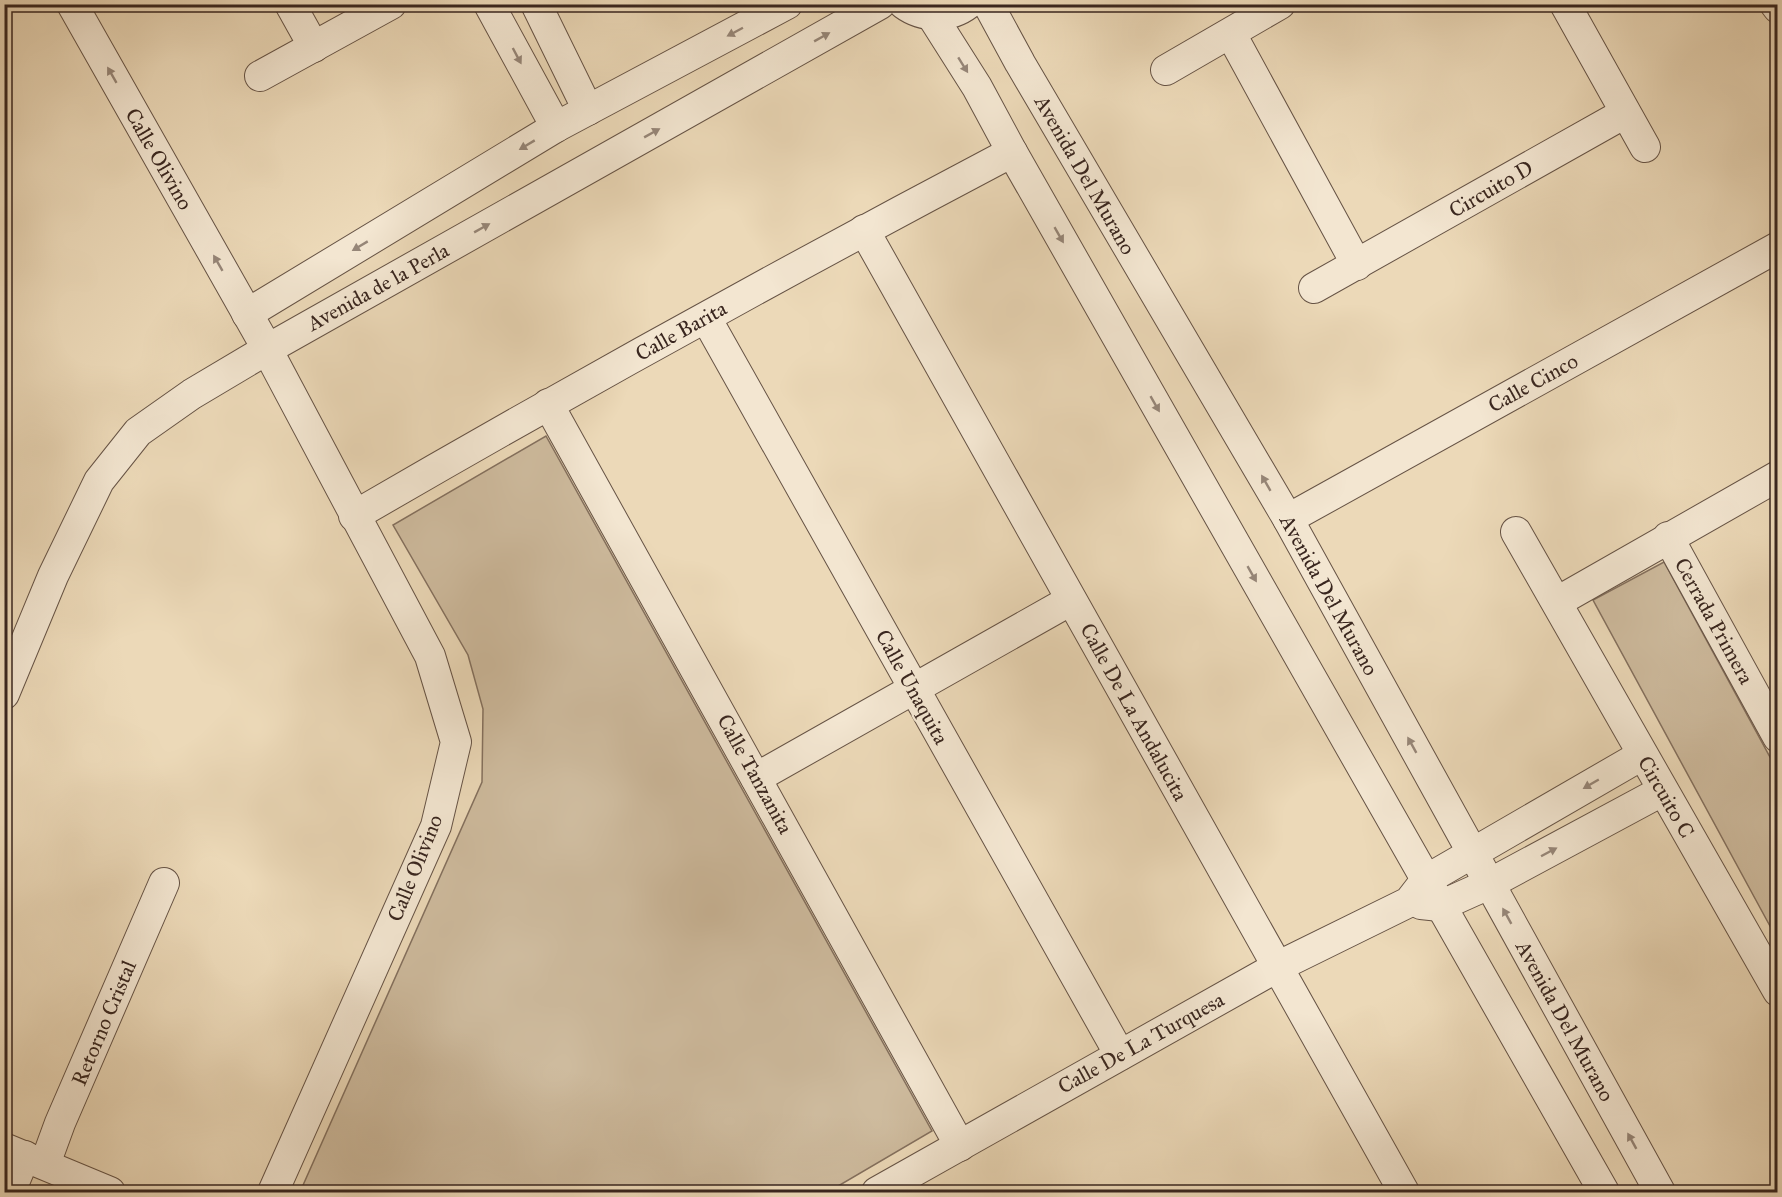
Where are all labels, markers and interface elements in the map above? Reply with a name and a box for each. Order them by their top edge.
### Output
one-way arrow [726,27,743,37]
one-way arrow [814,32,831,42]
one-way arrow [512,48,522,65]
one-way arrow [957,57,968,73]
one-way arrow [106,67,117,83]
street label: Avenida Del Murano [1028,90,1141,260]
street label: Calle Olivino [119,104,199,215]
one-way arrow [644,128,661,138]
one-way arrow [519,139,535,150]
street label: Circuito D [1444,155,1538,223]
one-way arrow [474,223,490,234]
one-way arrow [1054,227,1064,244]
street label: Avenida de la Perla [302,237,454,337]
one-way arrow [352,240,368,251]
one-way arrow [213,254,223,271]
street label: Calle Barita [631,295,731,367]
street label: Calle Cinco [1483,348,1583,418]
one-way arrow [1150,396,1160,413]
one-way arrow [1261,475,1272,491]
street label: Avenida Del Murano [1274,509,1384,680]
street label: Cerrada Primera [1669,553,1759,689]
one-way arrow [1246,566,1257,582]
street label: Calle De La Andalucita [1074,619,1194,805]
street label: Calle Unaquita [870,625,954,749]
street label: Calle Tanzanita [711,710,799,839]
one-way arrow [1407,736,1417,753]
street label: Circuito C [1632,751,1700,843]
one-way arrow [1582,779,1599,789]
street label: Calle Olivino [382,811,448,925]
one-way arrow [1541,847,1558,857]
one-way arrow [1502,907,1512,924]
street label: Avenida Del Murano [1510,935,1620,1106]
street label: Retorno Cristal [66,956,142,1090]
street label: Calle De La Turquesa [1053,986,1229,1099]
one-way arrow [1627,1133,1637,1150]

